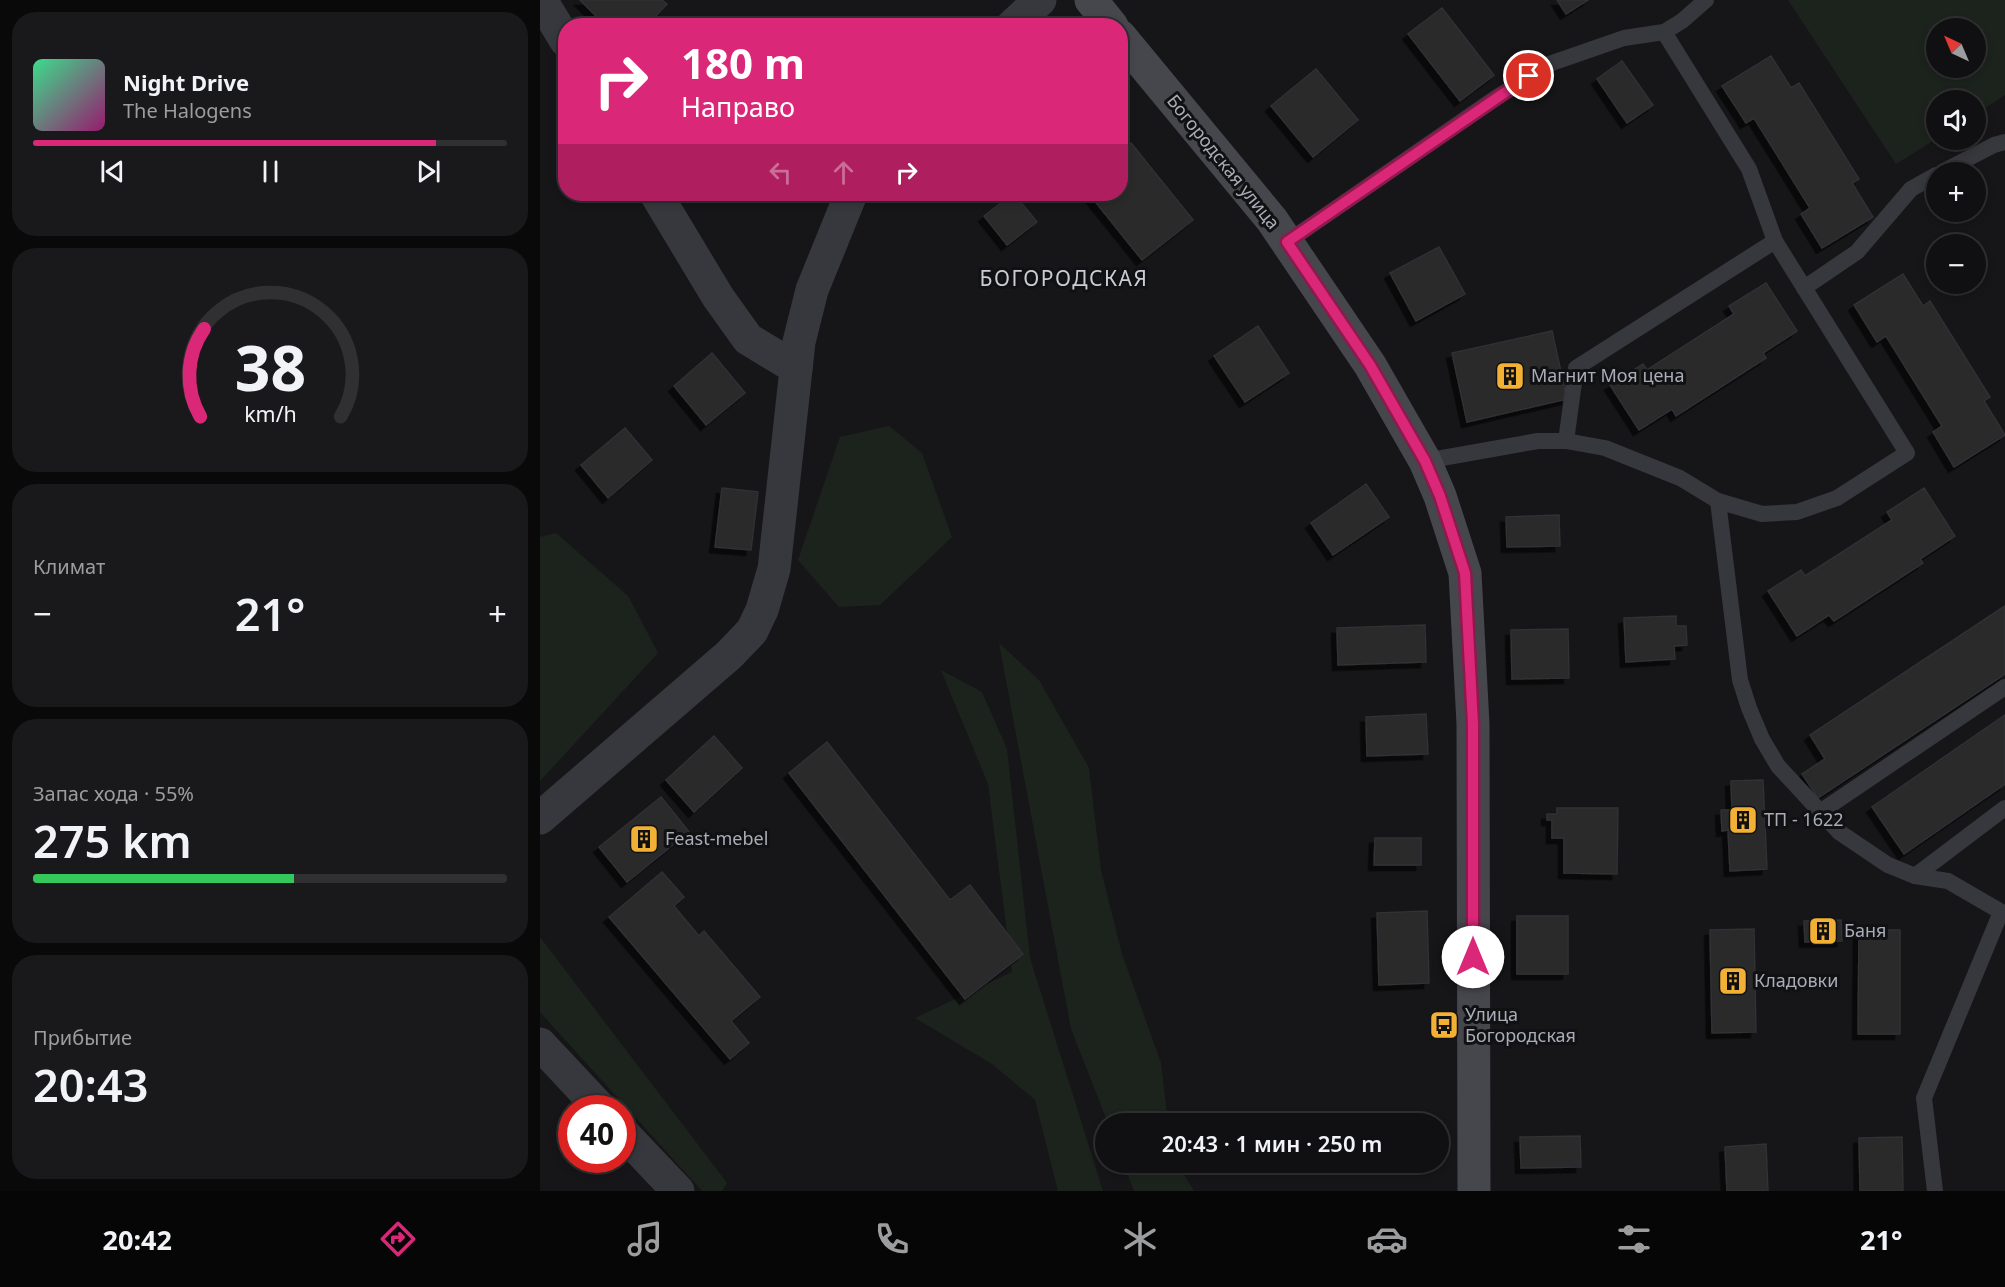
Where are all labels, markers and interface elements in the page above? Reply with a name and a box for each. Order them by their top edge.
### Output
north arrow [1926,18,1986,78]
map controls [1926,18,1986,294]
text: 180 m [681,34,805,91]
icon: right [582,42,660,120]
pin [1503,50,1554,101]
icon: arrive [1512,59,1545,92]
text: Night Drive [123,67,249,97]
text: Направо [681,88,795,125]
street label: Богородская улица [1162,89,1286,234]
button: sound [1926,90,1986,150]
text: The Halogens [123,97,252,124]
icon: previous [96,155,129,188]
icon: pause [254,155,287,188]
icon: next [412,155,445,188]
icon: left [764,156,797,189]
icon: ahead [827,156,860,189]
icon: right [890,156,923,189]
button: + [1926,162,1986,222]
button: − [1926,234,1986,294]
district label: БОГОРОДСКАЯ [980,264,1148,292]
text: 38 [234,324,306,409]
building icon: Магнит Моя цена [1494,360,1526,392]
place label: Магнит Моя цена [1531,363,1684,387]
text: km/h [244,399,296,428]
text: Климат [33,553,105,580]
text: 21° [235,583,305,644]
text: − [33,591,52,636]
text: + [488,591,507,636]
text: Запас хода · 55% [33,780,194,807]
building icon: ТП - 1622 [1727,804,1759,836]
place label: ТП - 1622 [1764,807,1844,831]
text: 275 km [33,810,192,871]
building icon: Feast-mebel [628,823,660,855]
place label: Feast-mebel [665,826,768,850]
building icon: Баня [1807,915,1839,947]
place label: Баня [1844,918,1887,942]
position arrow [1441,925,1505,989]
building icon: Кладовки [1717,965,1749,997]
place label: Кладовки [1754,968,1838,992]
place label: Улица Богородская [1465,1002,1576,1047]
bus stop icon: Улица Богородская [1428,1009,1460,1041]
text: Прибытие [33,1024,132,1051]
text: 20:43 [33,1054,148,1115]
speed limit sign: 40 [558,1095,636,1173]
text: 20:43 · 1 мин · 250 m [1162,1128,1382,1158]
icon: directions [377,1218,419,1260]
icon: music [624,1218,666,1260]
icon: phone [871,1218,913,1260]
icon: climate [1119,1218,1161,1260]
icon: car [1366,1218,1408,1260]
icon: filters [1613,1218,1655,1260]
text: 20:42 [103,1221,172,1258]
text: 21° [1860,1221,1902,1258]

